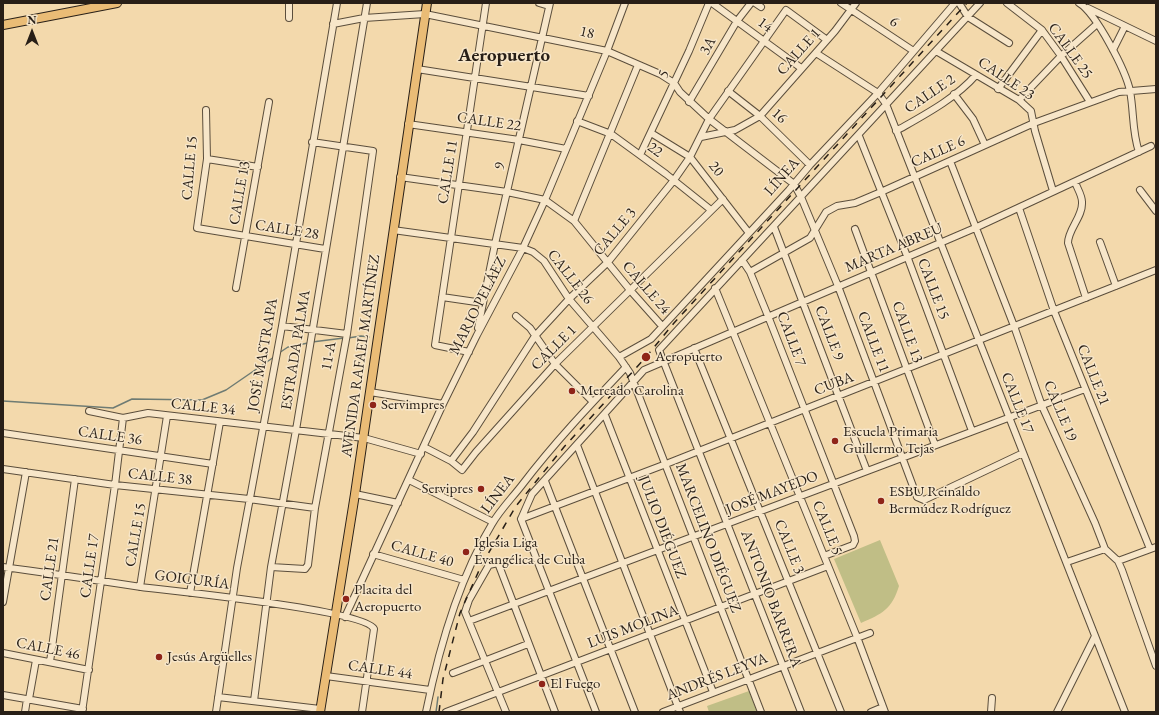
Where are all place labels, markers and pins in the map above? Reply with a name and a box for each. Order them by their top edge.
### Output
place label: Aeropuerto [655,348,722,366]
marker: Aeropuerto [640,351,652,363]
place label: Mercado Carolina [580,382,684,400]
marker: Mercado Carolina [567,386,577,396]
place label: Servimpres [381,396,444,414]
marker: Servimpres [368,400,378,410]
place label: Escuela Primaria Guillermo Tejas [843,423,938,458]
marker: Escuela Primaria Guillermo Tejas [830,436,840,446]
place label: Servipres [421,480,473,498]
place label: ESBU Reinaldo Bermúdez Rodríguez [889,483,1011,518]
marker: Servipres [476,484,486,494]
marker: ESBU Reinaldo Bermúdez Rodríguez [876,496,886,506]
place label: Iglesia Liga Evangélica de Cuba [474,534,585,569]
marker: Iglesia Liga Evangélica de Cuba [461,547,471,557]
place label: Placita del Aeropuerto [354,581,421,616]
marker: Placita del Aeropuerto [341,594,351,604]
place label: Jesús Argüelles [167,648,252,666]
marker: Jesús Argüelles [154,652,164,662]
place label: El Fuego [550,675,600,693]
marker: El Fuego [537,679,547,689]

